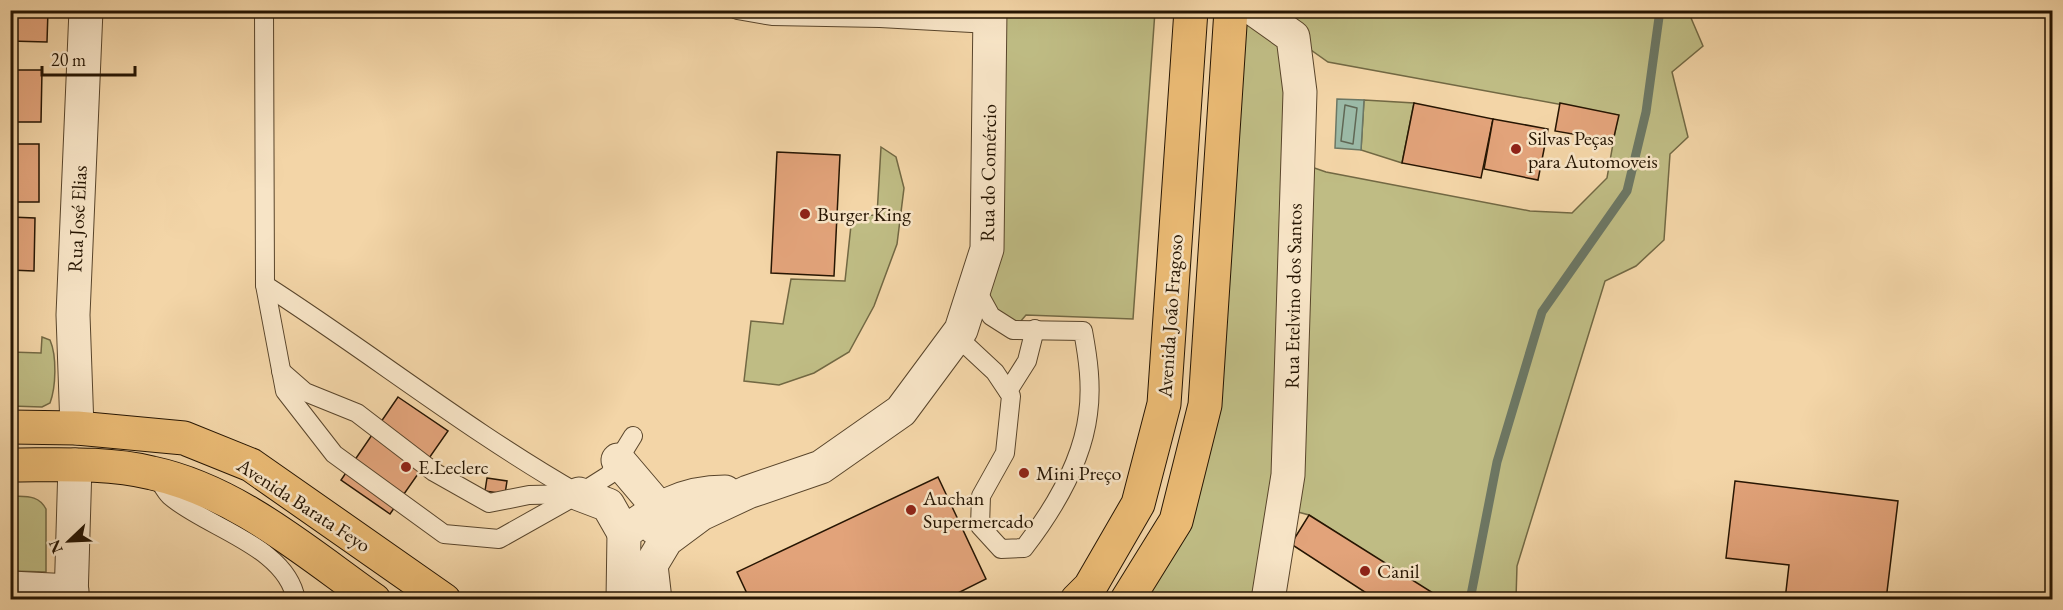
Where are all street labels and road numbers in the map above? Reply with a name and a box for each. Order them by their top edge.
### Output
street label: Rua do Comércio [974,104,1002,242]
street label: Rua José Elias [61,165,93,273]
street label: Rua Etelvino dos Santos [1278,203,1308,389]
street label: Avenida João Fragoso [1151,233,1189,400]
street label: Avenida Barata Feyo [231,452,376,558]

